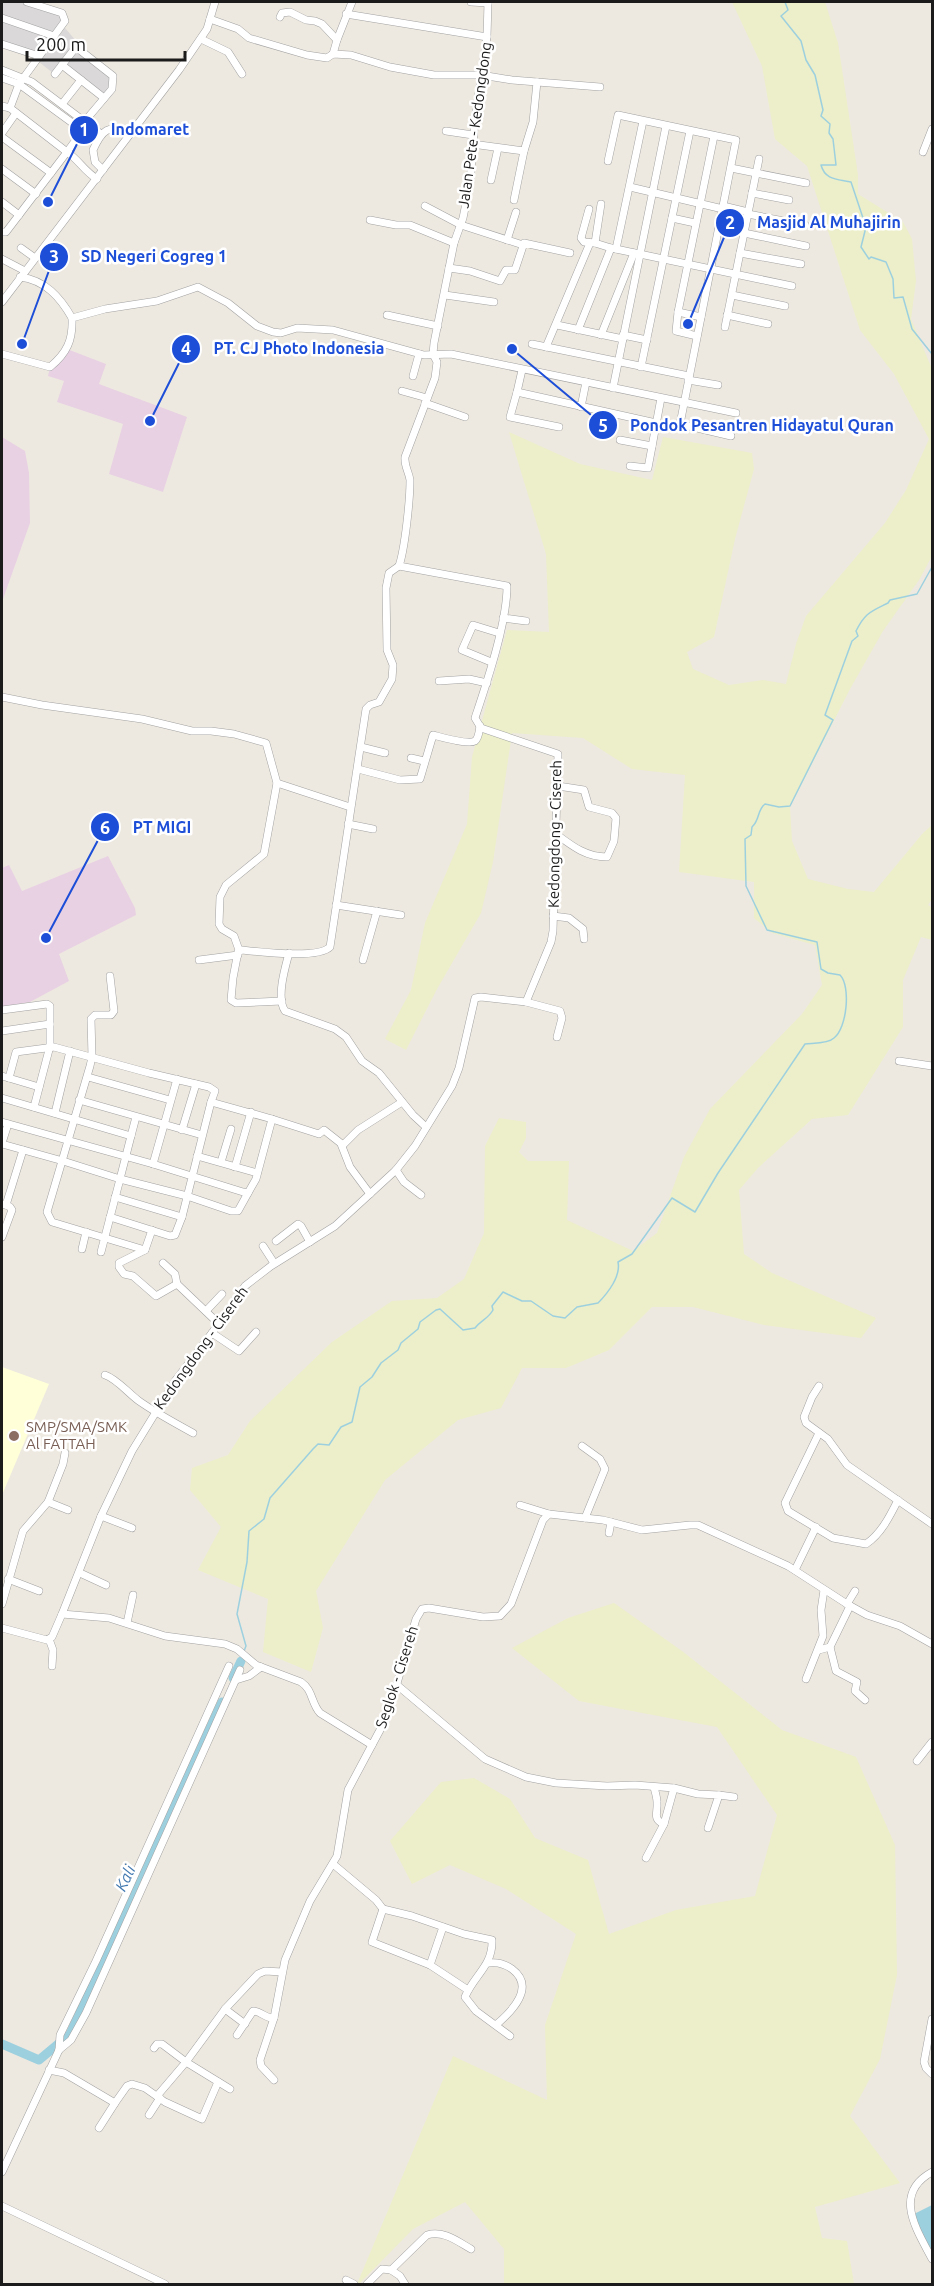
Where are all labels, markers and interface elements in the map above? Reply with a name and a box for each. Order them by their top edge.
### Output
scale bar [27,24,184,62]
text: 200 m [36,34,86,54]
street label: Jalan Pete - Kedongdong [454,41,495,209]
callout: Indomaret [69,113,201,147]
text: 1 [79,119,89,139]
text: Indomaret [111,120,189,138]
callout: Masjid Al Muhajirin [715,206,913,240]
text: 2 [725,212,735,232]
text: Masjid Al Muhajirin [757,213,901,231]
callout: SD Negeri Cogreg 1 [39,240,239,274]
text: 3 [49,246,59,266]
text: SD Negeri Cogreg 1 [81,247,227,265]
callout: PT. CJ Photo Indonesia [171,332,396,366]
text: 4 [181,338,191,358]
text: PT. CJ Photo Indonesia [213,339,385,357]
callout: Pondok Pesantren Hidayatul Quran [588,408,906,442]
text: 5 [598,415,608,435]
text: Pondok Pesantren Hidayatul Quran [630,416,894,434]
street label: Kedongdong - Cisereh [545,760,564,908]
callout: PT MIGI [90,810,203,844]
text: 6 [100,817,110,837]
text: PT MIGI [133,818,191,836]
street label: Kedongdong - Cisereh [150,1283,251,1413]
place label: SMP/SMA/SMK Al FATTAH [26,1418,127,1452]
marker: SMP/SMA/SMK Al FATTAH [7,1429,21,1443]
street label: Seglok - Cisereh [372,1624,421,1730]
water label: Kali [111,1861,139,1894]

